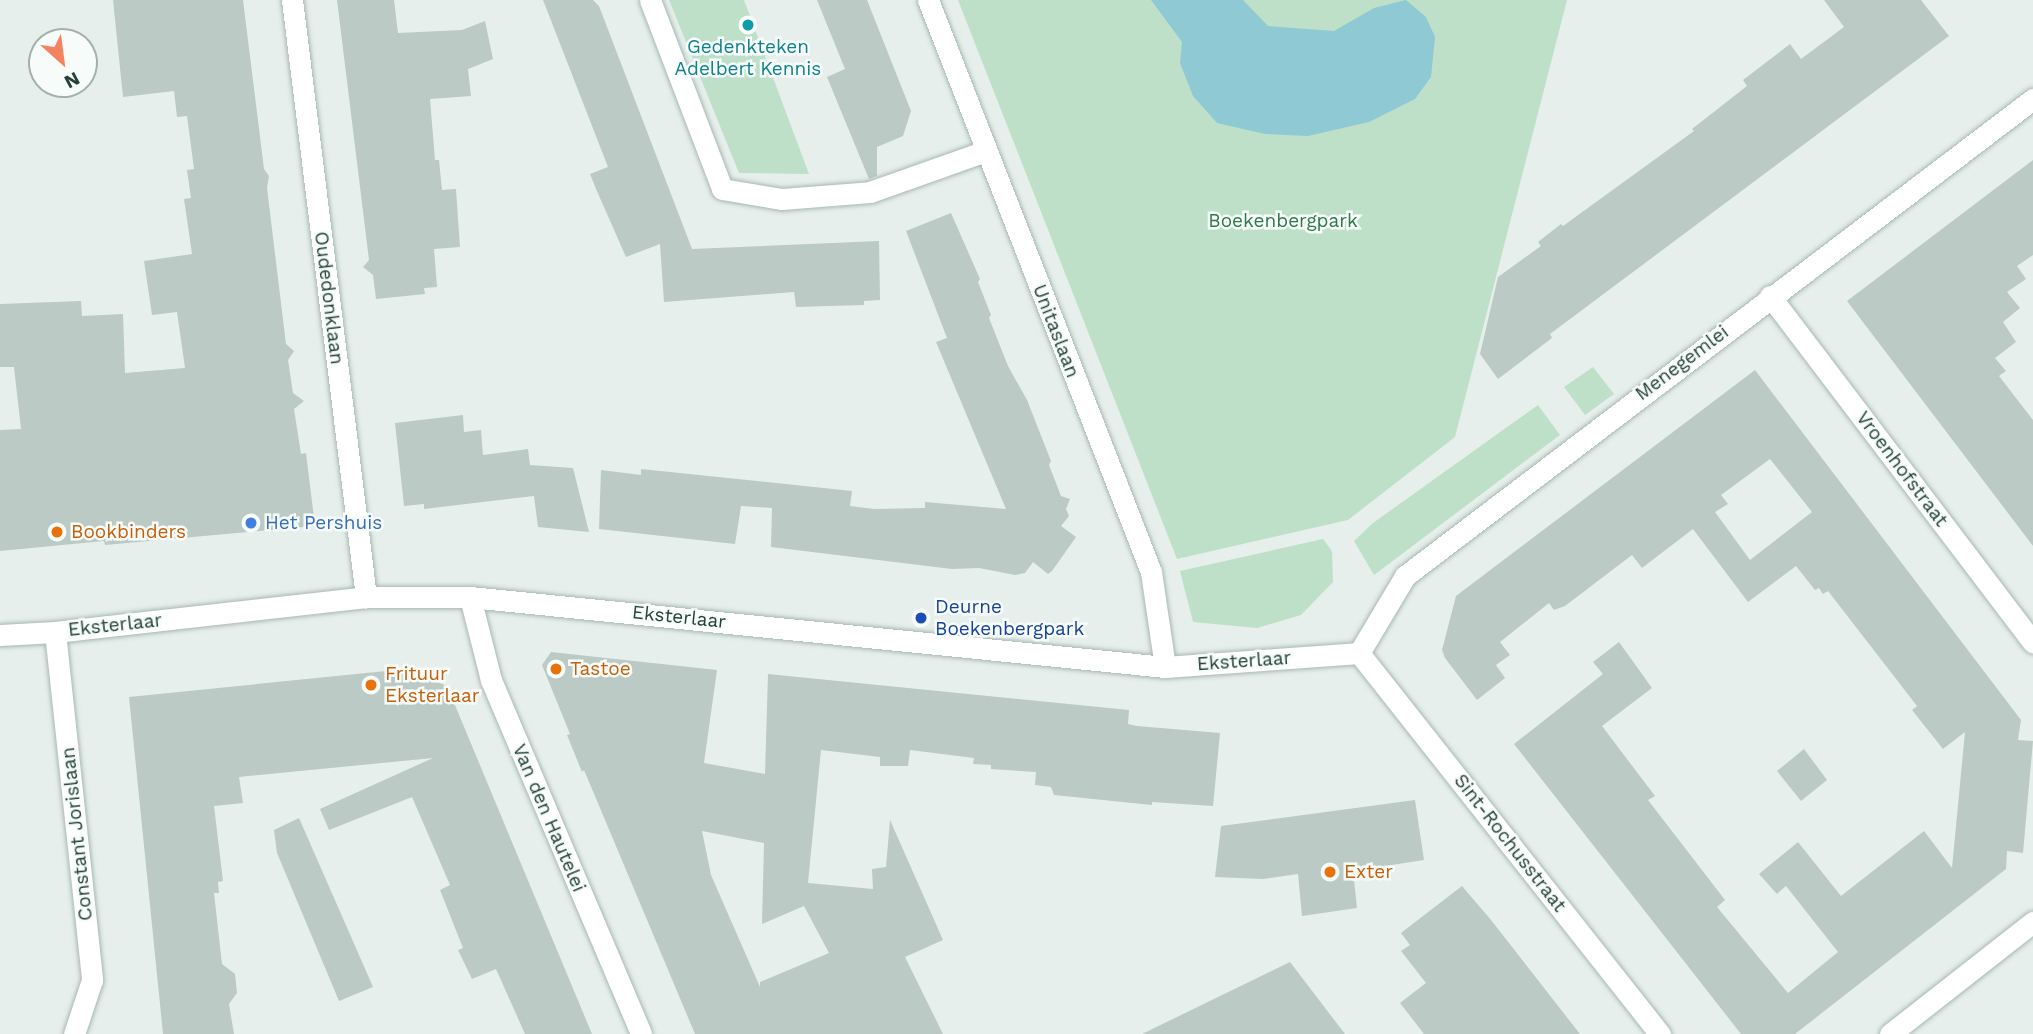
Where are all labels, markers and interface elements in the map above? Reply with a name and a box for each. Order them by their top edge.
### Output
marker: Gedenkteken Adelbert Kennis [740,17,756,33]
north arrow [28,28,98,98]
place label: Gedenkteken Adelbert Kennis [675,36,821,80]
text: N [61,67,84,94]
park label: Boekenbergpark [1208,210,1358,232]
street label: Oudedonklaan [310,230,348,366]
street label: Unitaslaan [1028,281,1084,381]
street label: Menegemlei [1631,321,1733,405]
street label: Vroenhofstraat [1851,407,1953,531]
place label: Het Pershuis [265,512,382,534]
marker: Het Pershuis [243,515,259,531]
place label: Bookbinders [71,521,186,543]
marker: Bookbinders [49,524,65,540]
place label: Deurne Boekenbergpark [935,596,1084,640]
street label: Eksterlaar [631,601,727,633]
street label: Eksterlaar [67,609,163,641]
marker: Deurne Boekenbergpark [913,610,929,626]
street label: Eksterlaar [1196,646,1292,676]
place label: Tastoe [570,658,631,680]
marker: Tastoe [548,661,564,677]
place label: Frituur Eksterlaar [385,663,479,707]
marker: Frituur Eksterlaar [363,677,379,693]
street label: Van den Hautelei [508,741,590,895]
street label: Constant Jorislaan [57,746,97,922]
street label: Sint-Rochusstraat [1449,770,1571,916]
place label: Exter [1344,861,1393,883]
marker: Exter [1322,864,1338,880]

